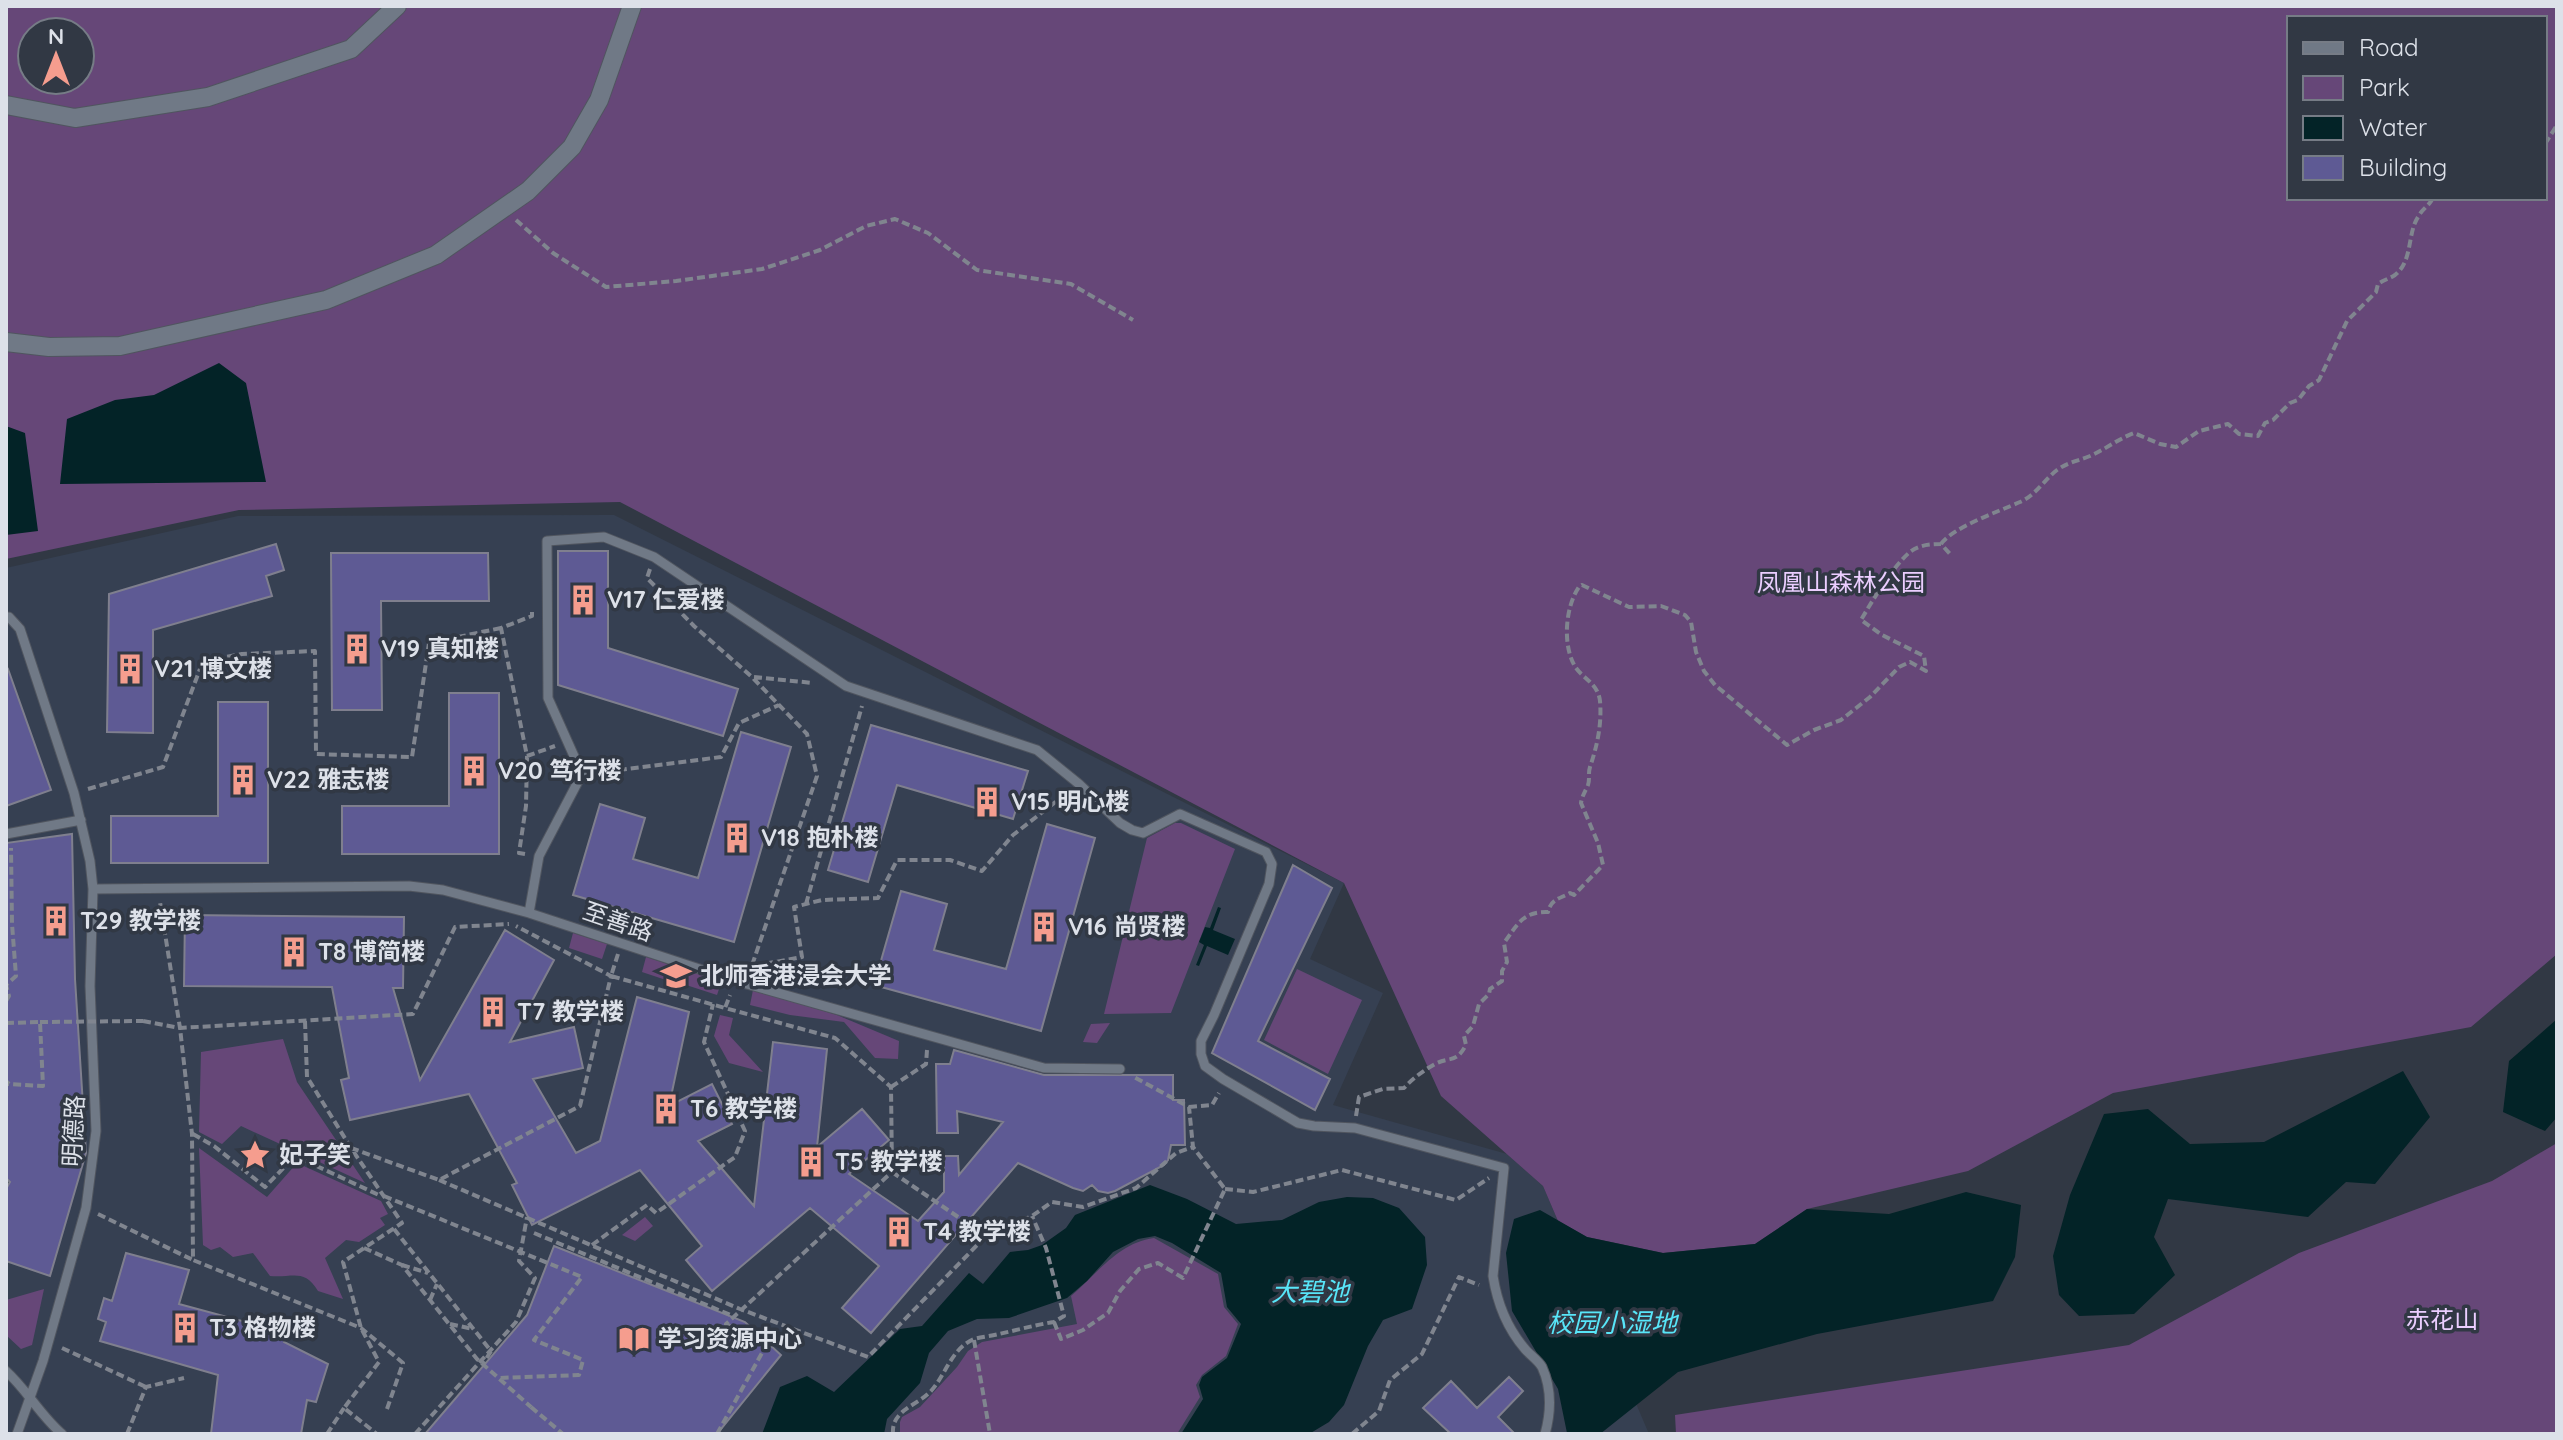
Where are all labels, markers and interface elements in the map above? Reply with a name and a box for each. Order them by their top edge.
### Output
north arrow [16,16,96,96]
legend [2287,16,2547,200]
text: N [48,22,64,50]
text: Road [2359,32,2419,62]
text: Park [2359,72,2410,102]
text: Water [2359,112,2427,142]
text: Building [2359,152,2447,182]
park label: 凤凰山森林公园 [1757,567,1925,597]
building icon: V17 仁爱楼 [566,583,600,617]
place label: V17 仁爱楼 [607,584,725,614]
building icon: V19 真知楼 [340,632,374,666]
place label: V19 真知楼 [381,633,499,663]
building icon: V21 博文楼 [113,652,147,686]
place label: V21 博文楼 [154,653,272,683]
building icon: V20 笃行楼 [457,754,491,788]
place label: V20 笃行楼 [498,755,621,785]
building icon: V22 雅志楼 [226,763,260,797]
place label: V22 雅志楼 [267,764,389,794]
building icon: V15 明心楼 [970,785,1004,819]
place label: V15 明心楼 [1011,786,1129,816]
building icon: V18 抱朴楼 [720,821,754,855]
place label: V18 抱朴楼 [761,822,878,852]
street label: 至善路 [579,895,657,947]
building icon: T29 教学楼 [39,904,73,938]
place label: T29 教学楼 [80,905,201,935]
building icon: V16 尚贤楼 [1027,910,1061,944]
place label: V16 尚贤楼 [1068,911,1186,941]
building icon: T8 博简楼 [277,935,311,969]
place label: T8 博简楼 [318,936,425,966]
school or university icon: 北师香港浸会大学 [659,959,693,993]
place label: 北师香港浸会大学 [700,960,892,990]
building icon: T7 教学楼 [476,995,510,1029]
place label: T7 教学楼 [517,996,624,1026]
building icon: T6 教学楼 [649,1092,683,1126]
place label: T6 教学楼 [690,1093,797,1123]
street label: 明德路 [56,1094,90,1168]
place icon: 妃子笑 [238,1138,272,1172]
place label: 妃子笑 [279,1139,351,1169]
building icon: T5 教学楼 [794,1145,828,1179]
place label: T5 教学楼 [835,1146,943,1176]
building icon: T4 教学楼 [882,1215,916,1249]
place label: T4 教学楼 [923,1216,1031,1246]
water label: 大碧池 [1271,1275,1352,1308]
park label: 赤花山 [2406,1304,2478,1334]
water label: 校园小湿地 [1547,1306,1680,1339]
building icon: T3 格物楼 [168,1311,202,1345]
place label: T3 格物楼 [209,1312,316,1342]
library icon: 学习资源中心 [617,1322,651,1356]
place label: 学习资源中心 [658,1323,802,1353]

